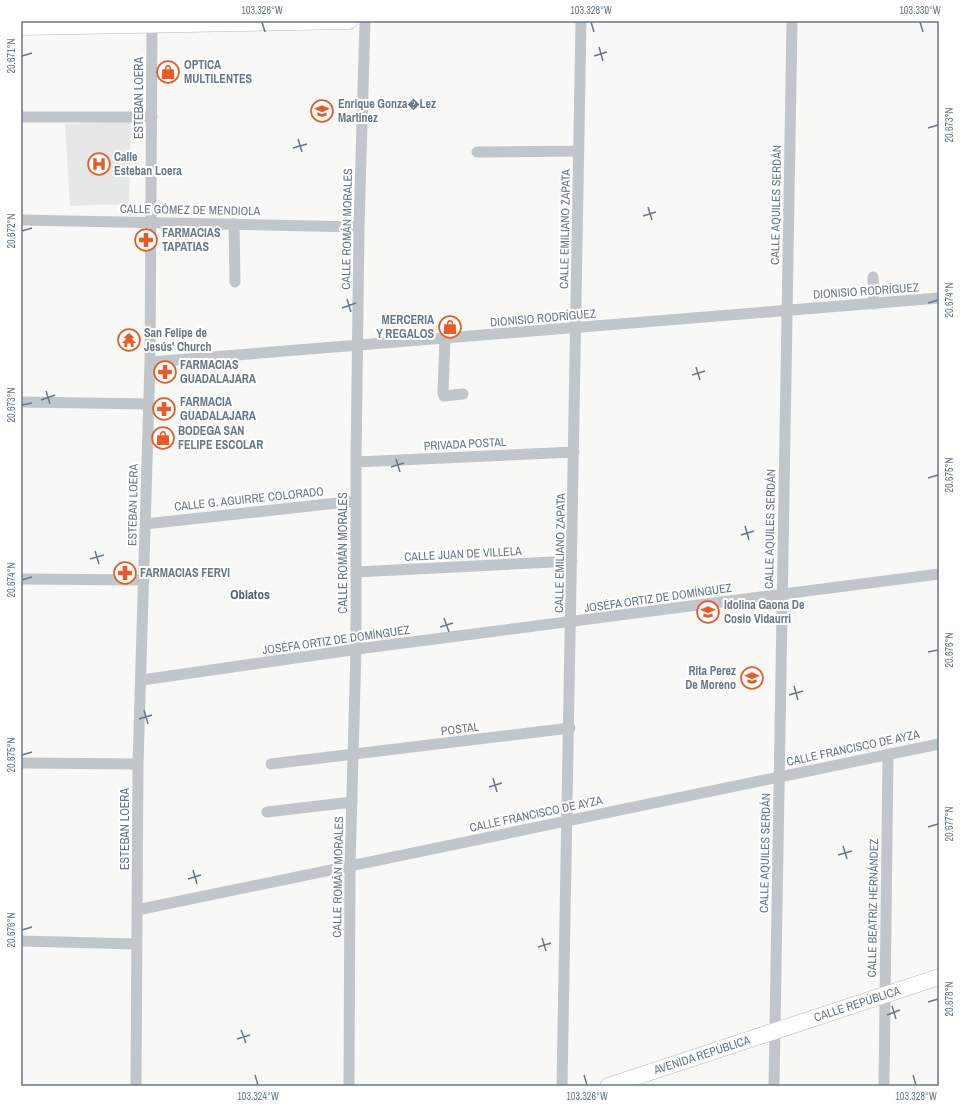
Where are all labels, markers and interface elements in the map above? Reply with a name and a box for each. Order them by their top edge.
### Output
text: 103.326°W [241,4,283,17]
text: 103.328°W [570,4,612,17]
text: 103.330°W [899,4,941,17]
text: 20.671°N [5,38,18,74]
street label: ESTEBAN LOERA [131,57,147,139]
place label: OPTICA MULTILENTES [184,57,253,87]
shop icon: OPTICA MULTILENTES [155,59,181,85]
place label: Enrique Gonza�Lez Martinez [338,96,436,126]
school or university icon: Enrique Gonza�Lez Martinez [309,98,335,124]
text: 20.673°N [943,107,956,143]
street label: CALLE AQUILES SERDÁN [767,145,785,265]
place label: Calle Esteban Loera [114,149,182,179]
hospital icon: Calle Esteban Loera [86,151,112,177]
street label: CALLE ROMÁN MORALES [338,168,356,290]
street label: CALLE EMILIANO ZAPATA [556,169,574,289]
street label: CALLE GÓMEZ DE MENDIOLA [120,201,261,219]
text: 20.672°N [5,213,18,249]
place label: FARMACIAS TAPATIAS [162,225,221,255]
pharmacy icon: FARMACIAS TAPATIAS [133,227,159,253]
street label: DIONISIO RODRÍGUEZ [813,279,919,303]
text: 20.674°N [943,282,956,318]
street label: DIONISIO RODRÍGUEZ [489,305,597,331]
place label: MERCERIA Y REGALOS [376,312,435,342]
shop icon: MERCERIA Y REGALOS [437,314,463,340]
place label: San Felipe de Jesús' Church [144,325,211,355]
temple icon: San Felipe de Jesús' Church [116,327,142,353]
place label: FARMACIAS GUADALAJARA [180,357,257,387]
pharmacy icon: FARMACIAS GUADALAJARA [152,359,178,385]
text: 20.673°N [5,387,18,423]
place label: FARMACIA GUADALAJARA [180,394,257,424]
pharmacy icon: FARMACIA GUADALAJARA [151,396,177,422]
place label: BODEGA SAN FELIPE ESCOLAR [178,423,263,453]
shop icon: BODEGA SAN FELIPE ESCOLAR [150,425,176,451]
street label: PRIVADA POSTAL [423,434,507,454]
text: 20.675°N [943,457,956,493]
street label: ESTEBAN LOERA [124,463,142,546]
street label: CALLE AQUILES SERDÁN [761,469,779,589]
street label: CALLE G. AGUIRRE COLORADO [173,483,325,515]
street label: CALLE ROMÁN MORALES [335,492,351,614]
street label: CALLE EMILIANO ZAPATA [551,493,569,613]
street label: CALLE JUAN DE VILLELA [404,543,523,565]
pharmacy icon: FARMACIAS FERVI [112,560,138,586]
text: 20.674°N [5,562,18,598]
place label: FARMACIAS FERVI [140,565,230,581]
street label: JOSÉFA ORTIZ DE DOMÍNGUEZ [583,580,733,616]
district label: Oblatos [230,586,270,603]
place label: Idolina Gaona De Cosio Vidaurri [724,597,805,627]
school or university icon: Idolina Gaona De Cosio Vidaurri [695,599,721,625]
street label: JOSÉFA ORTIZ DE DOMÍNGUEZ [261,622,411,658]
text: 20.676°N [943,632,956,668]
place label: Rita Perez De Moreno [685,663,736,693]
school or university icon: Rita Perez De Moreno [739,665,765,691]
street label: POSTAL [440,719,480,739]
street label: CALLE FRANCISCO DE AYZA [785,726,921,770]
text: 20.675°N [5,737,18,773]
street label: ESTEBAN LOERA [117,788,133,870]
street label: CALLE FRANCISCO DE AYZA [468,792,604,836]
street label: CALLE AQUILES SERDÁN [756,793,774,913]
text: 20.677°N [943,806,956,842]
street label: CALLE ROMÁN MORALES [329,816,347,938]
street label: CALLE BEATRIZ HERNÁNDEZ [864,839,882,977]
text: 20.676°N [5,912,18,948]
text: 20.678°N [943,981,956,1017]
street label: CALLE REPÚBLICA [812,982,903,1025]
street label: AVENIDA REPÚBLICA [651,1032,753,1078]
text: 103.324°W [237,1090,279,1103]
text: 103.326°W [566,1090,608,1103]
text: 103.328°W [895,1090,937,1103]

